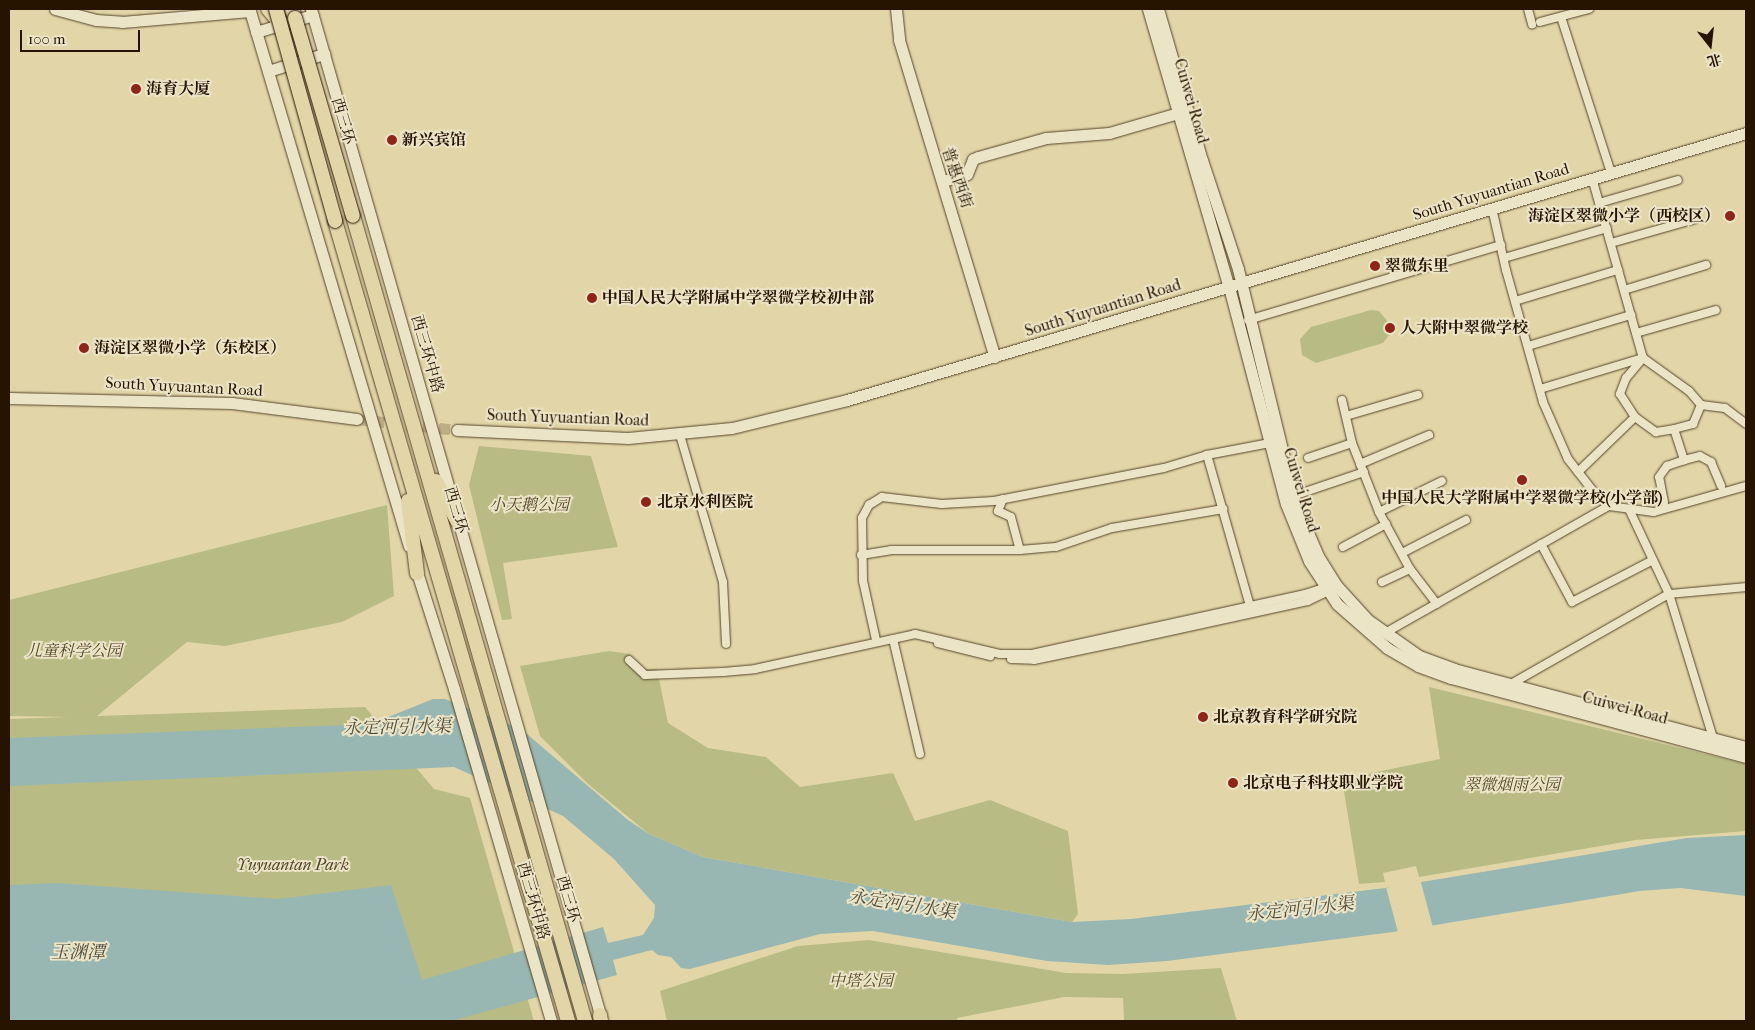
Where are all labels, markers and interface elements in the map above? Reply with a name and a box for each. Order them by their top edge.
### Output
scale bar [22,20,142,52]
north arrow [1685,20,1735,70]
text: 100 m [28,30,66,48]
text: 北 [1705,50,1723,70]
street label: Cuiwei Road [1170,56,1212,146]
place label: 海育大厦 [146,79,210,99]
marker: 海育大厦 [130,83,142,95]
street label: 西三环 [327,95,359,147]
place label: 新兴宾馆 [402,130,466,150]
marker: 新兴宾馆 [386,134,398,146]
street label: 普惠西街 [938,145,976,211]
street label: South Yuyuantian Road [1411,159,1571,225]
place label: 海淀区翠微小学（西校区） [1528,206,1720,226]
marker: 海淀区翠微小学（西校区） [1724,210,1736,222]
place label: 翠微东里 [1385,256,1449,276]
marker: 翠微东里 [1369,260,1381,272]
street label: South Yuyuantian Road [1023,275,1183,341]
place label: 中国人民大学附属中学翠微学校初中部 [602,288,874,308]
marker: 中国人民大学附属中学翠微学校初中部 [586,292,598,304]
street label: 西三环中路 [407,313,447,395]
place label: 人大附中翠微学校 [1400,318,1528,338]
marker: 人大附中翠微学校 [1384,322,1396,334]
place label: 海淀区翠微小学（东校区） [94,338,286,358]
marker: 海淀区翠微小学（东校区） [78,342,90,354]
street label: South Yuyuantan Road [105,373,263,401]
street label: South Yuyuantian Road [487,406,649,430]
street label: Cuiwei Road [1279,445,1323,535]
marker: 中国人民大学附属中学翠微学校(小学部) [1516,474,1528,486]
street label: 西三环 [440,484,472,536]
place label: 中国人民大学附属中学翠微学校(小学部) [1382,488,1662,508]
place label: 北京水利医院 [657,492,753,512]
park label: 小天鹅公园 [489,495,569,515]
marker: 北京水利医院 [639,495,653,509]
park label: 儿童科学公园 [26,641,122,661]
street label: Cuiwei Road [1580,687,1670,729]
place label: 北京教育科学研究院 [1213,707,1357,727]
marker: 北京教育科学研究院 [1197,711,1209,723]
water label: 永定河引水渠 [343,716,451,740]
place label: 北京电子科技职业学院 [1243,773,1403,793]
park label: 翠微烟雨公园 [1464,775,1560,795]
marker: 北京电子科技职业学院 [1227,777,1239,789]
park label: Yuyuantan Park [237,855,349,875]
street label: 西三环中路 [513,860,553,942]
street label: 西三环 [552,873,584,925]
water label: 永定河引水渠 [847,886,957,924]
water label: 永定河引水渠 [1245,894,1355,926]
water label: 玉渊潭 [51,942,105,964]
park label: 中塔公园 [829,971,893,991]

